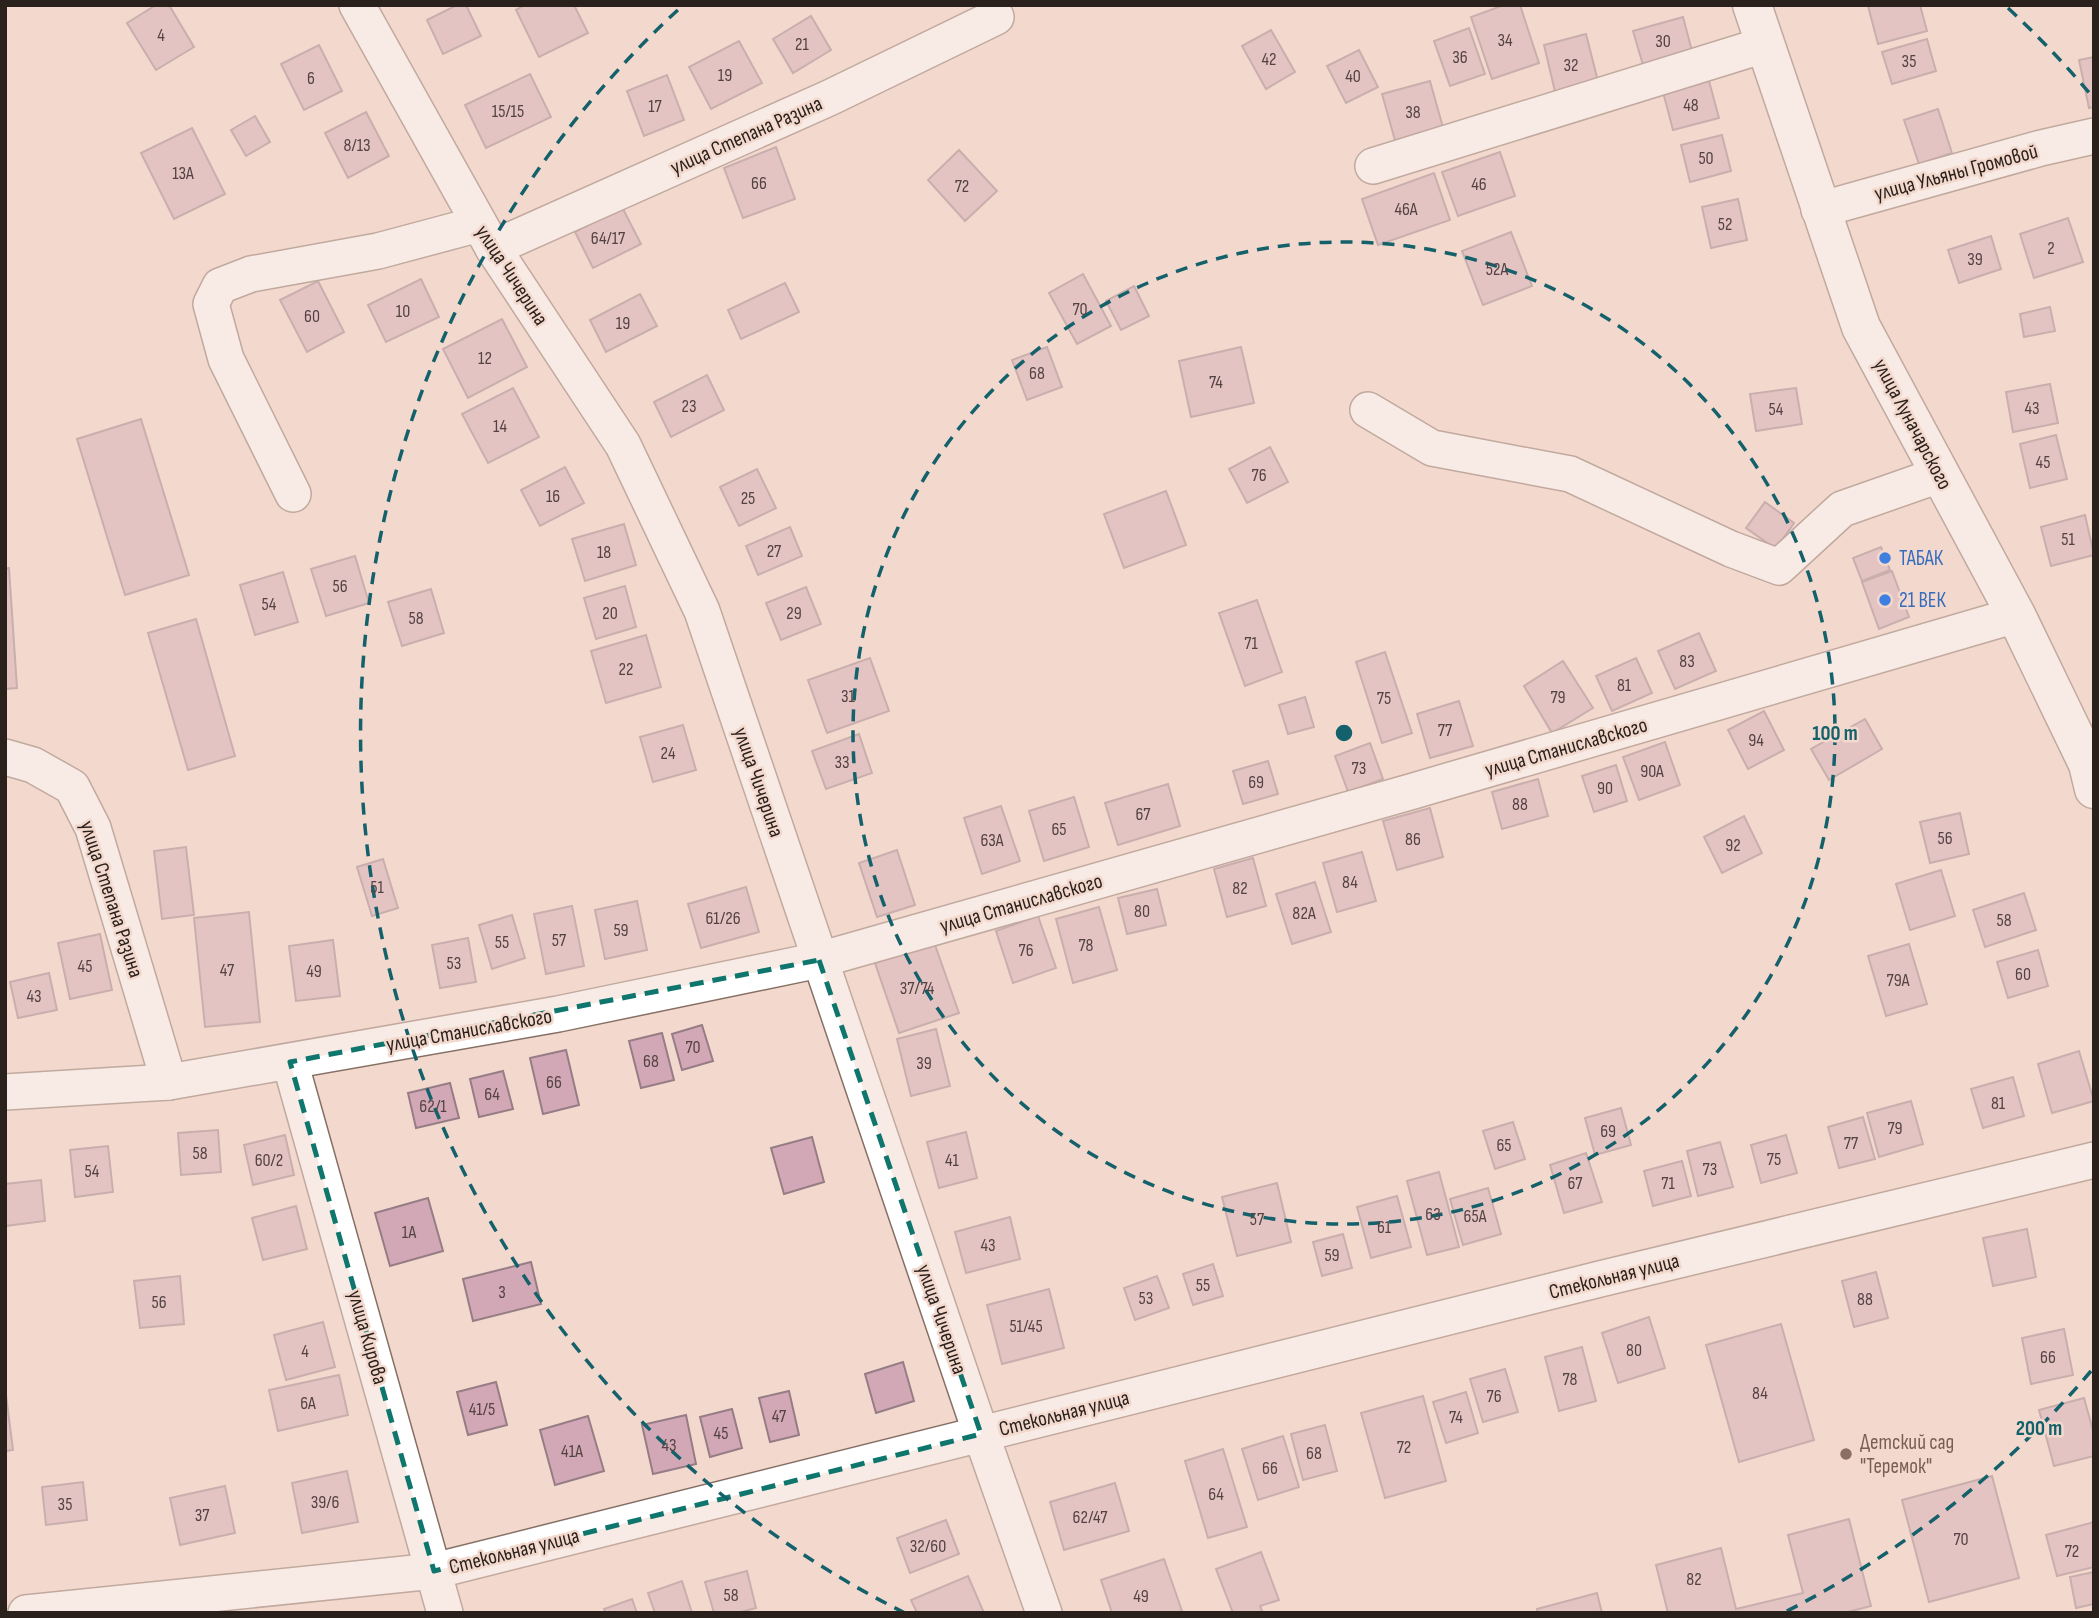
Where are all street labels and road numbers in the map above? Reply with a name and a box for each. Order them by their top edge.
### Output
street label: улица Степана Разина [666,91,826,180]
street label: улица Ульяны Громовой [1872,139,2041,206]
street label: улица Чичерина [470,220,553,330]
street label: улица Луначарского [1868,355,1957,494]
street label: улица Станиславского [1482,712,1650,783]
street label: улица Чичерина [728,724,789,840]
street label: улица Степана Разина [74,818,149,981]
street label: улица Станиславского [937,868,1105,939]
street label: улица Станиславского [384,1004,554,1057]
street label: Стекольная улица [1546,1248,1682,1305]
street label: улица Чичерина [911,1261,972,1377]
street label: улица Кирова [342,1287,393,1387]
street label: Стекольная улица [996,1385,1132,1442]
street label: Стекольная улица [446,1523,582,1580]

